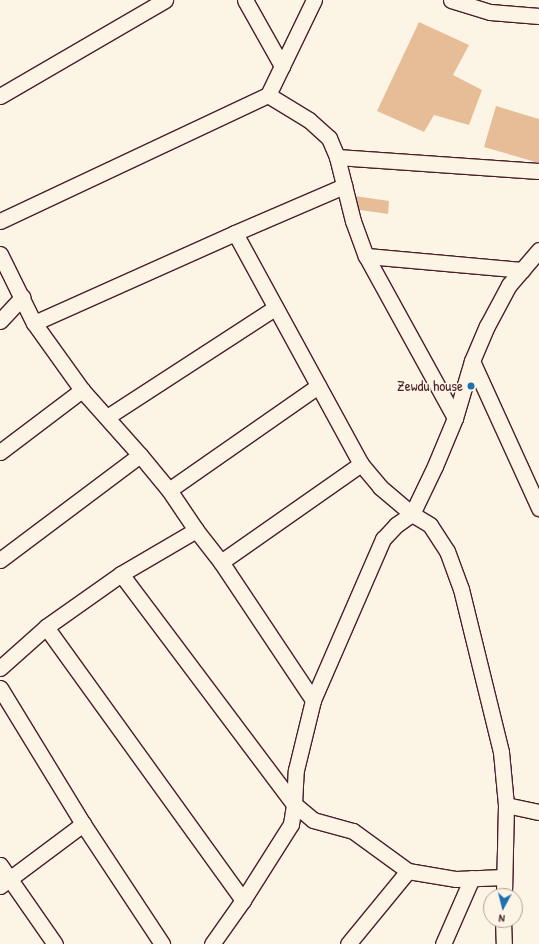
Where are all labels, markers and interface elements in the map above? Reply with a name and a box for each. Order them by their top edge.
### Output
place label: Zewdu house [397,377,463,395]
marker: Zewdu house [466,381,476,391]
north arrow [483,888,523,928]
text: N [498,912,505,926]

